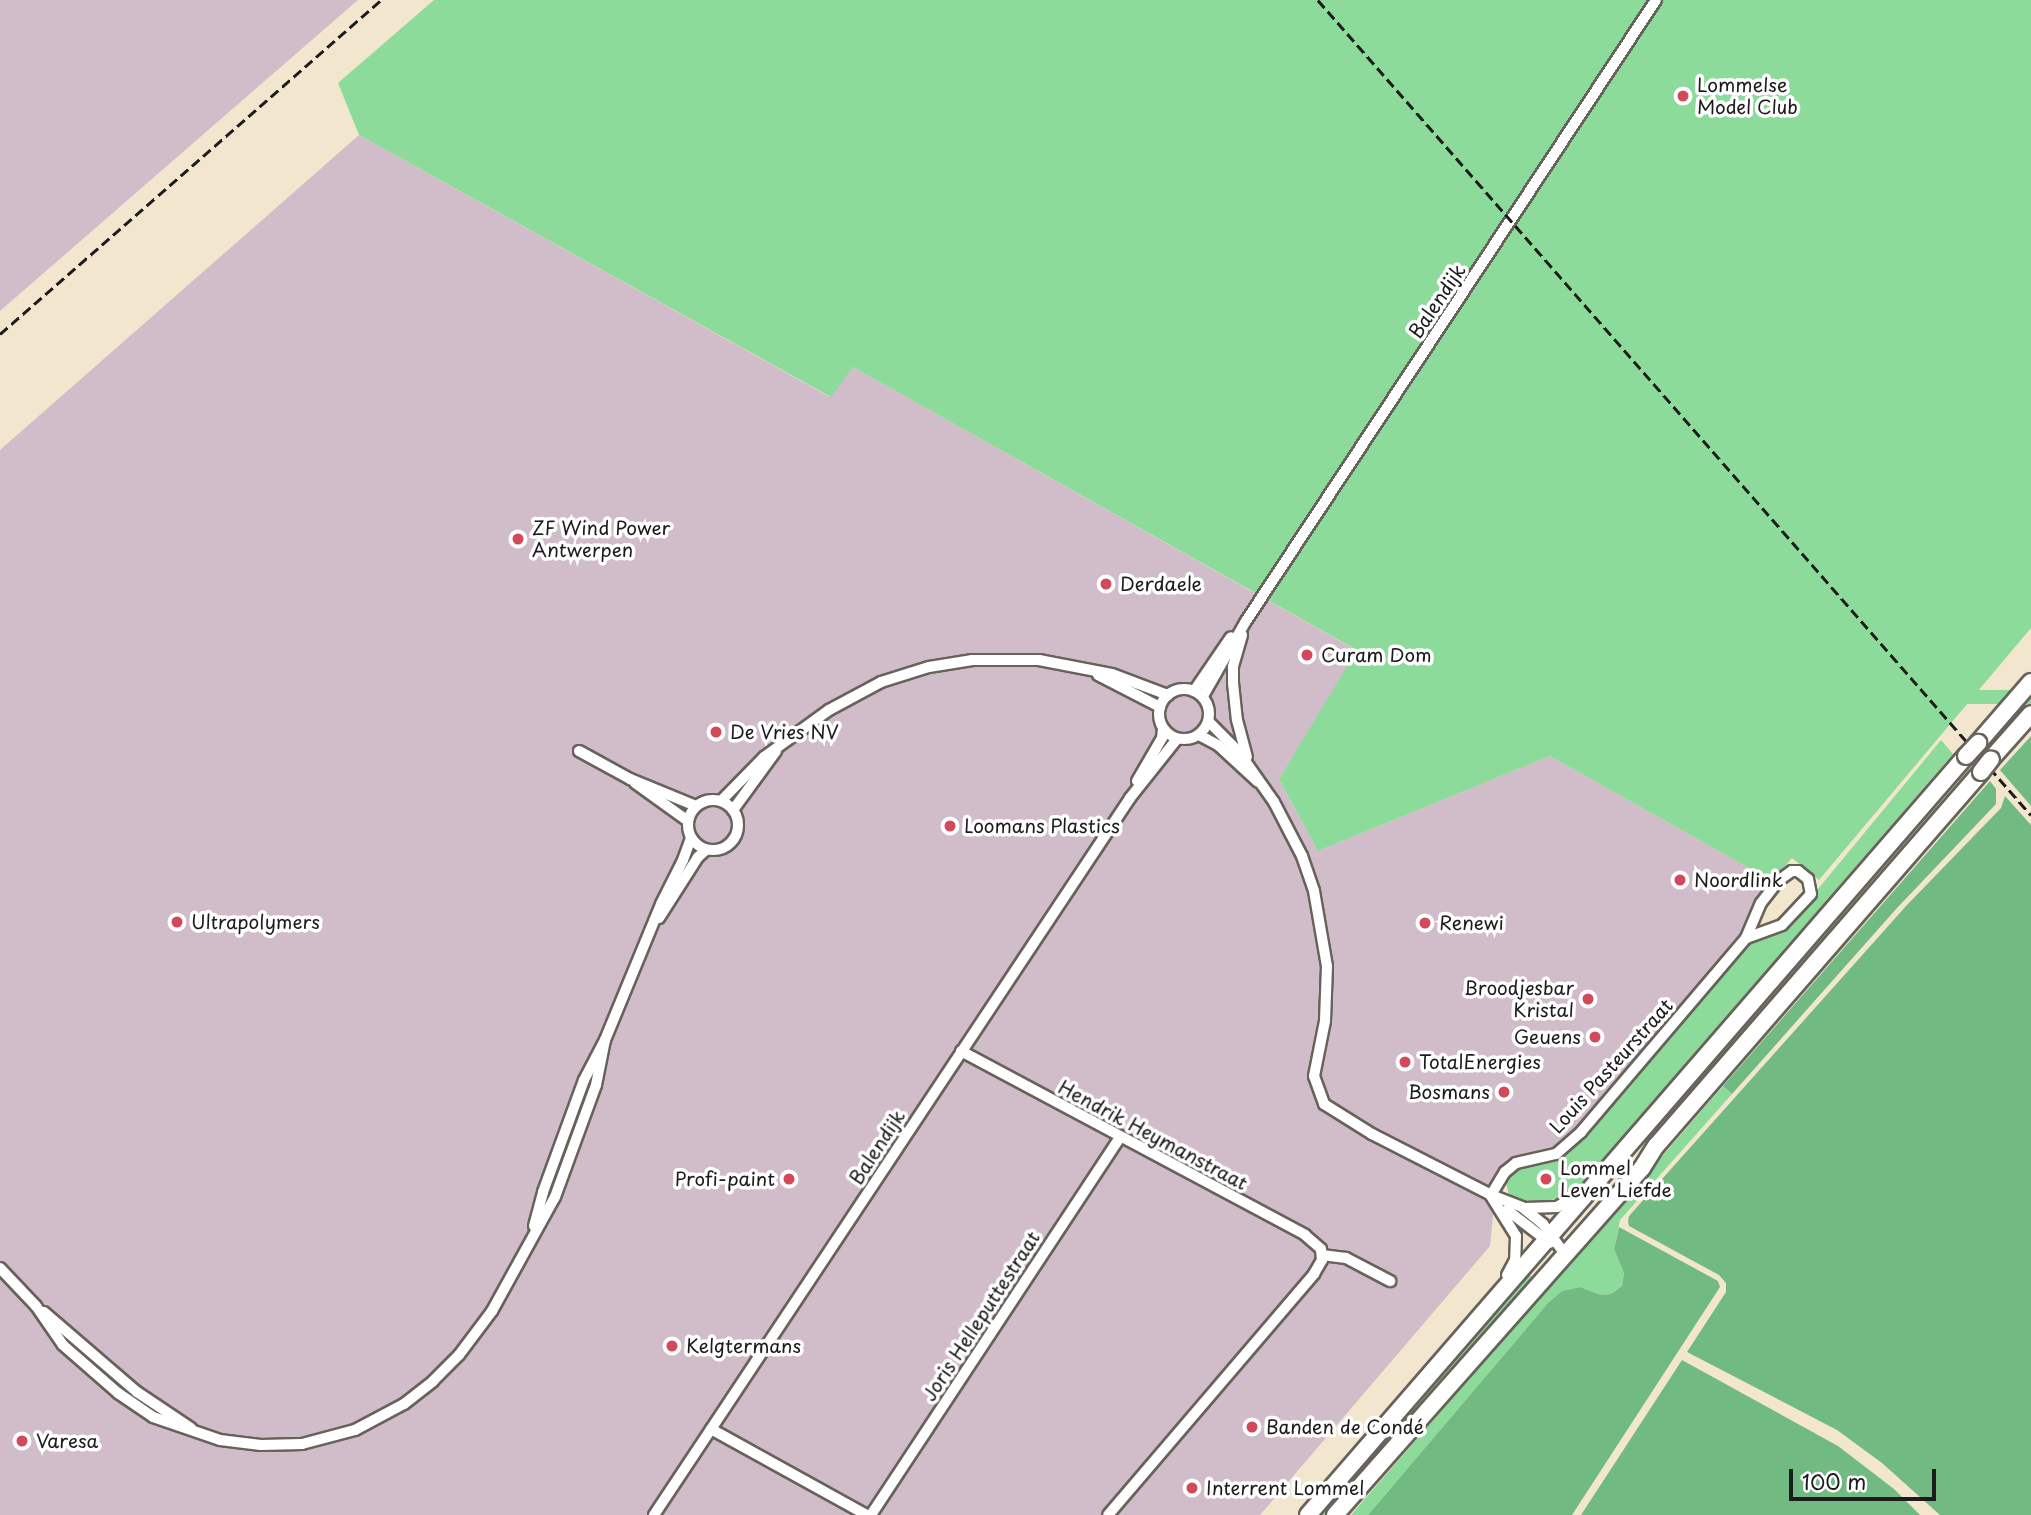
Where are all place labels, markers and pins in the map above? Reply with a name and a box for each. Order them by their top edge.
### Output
place label: Lommelse Model Club [1697,74,1799,118]
marker: Lommelse Model Club [1675,88,1691,104]
place label: ZF Wind Power Antwerpen [532,517,671,561]
marker: ZF Wind Power Antwerpen [510,531,526,547]
place label: Derdaele [1120,573,1202,595]
marker: Derdaele [1098,576,1114,592]
place label: Curam Dom [1321,644,1432,666]
marker: Curam Dom [1299,647,1315,663]
place label: De Vries NV [730,721,840,743]
marker: De Vries NV [708,724,724,740]
place label: Loomans Plastics [964,815,1120,837]
marker: Loomans Plastics [942,818,958,834]
place label: Noordlink [1694,869,1783,891]
marker: Noordlink [1672,872,1688,888]
place label: Ultrapolymers [191,911,320,933]
place label: Renewi [1439,912,1504,934]
marker: Ultrapolymers [169,914,185,930]
marker: Renewi [1417,915,1433,931]
place label: Broodjesbar Kristal [1464,977,1574,1021]
marker: Broodjesbar Kristal [1580,991,1596,1007]
place label: Geuens [1514,1026,1581,1048]
marker: Geuens [1587,1029,1603,1045]
place label: TotalEnergies [1419,1051,1541,1073]
marker: TotalEnergies [1397,1054,1413,1070]
place label: Bosmans [1408,1081,1490,1103]
marker: Bosmans [1496,1084,1512,1100]
place label: Lommel Leven Liefde [1560,1157,1672,1201]
place label: Profi-paint [675,1168,775,1190]
marker: Profi-paint [781,1171,797,1187]
marker: Lommel Leven Liefde [1538,1171,1554,1187]
place label: Kelgtermans [686,1335,801,1357]
marker: Kelgtermans [664,1338,680,1354]
place label: Banden de Condé [1266,1416,1425,1438]
marker: Banden de Condé [1244,1419,1260,1435]
place label: Varesa [36,1430,98,1452]
marker: Varesa [14,1433,30,1449]
place label: Interrent Lommel [1206,1477,1364,1499]
marker: Interrent Lommel [1184,1480,1200,1496]

